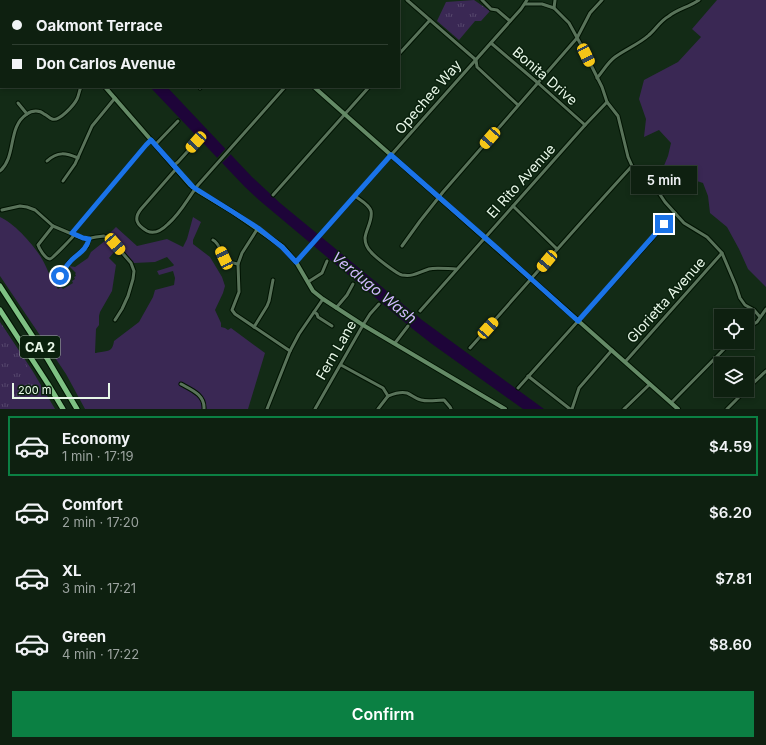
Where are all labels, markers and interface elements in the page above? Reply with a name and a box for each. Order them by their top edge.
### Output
text: Oakmont Terrace [36,16,163,35]
car [575,42,597,68]
street label: Bonita Drive [509,43,581,108]
text: Don Carlos Avenue [36,54,176,73]
street label: Opechee Way [391,56,464,137]
car [478,125,502,151]
car [184,129,208,155]
street label: El Rito Avenue [483,140,558,221]
callout: 5 min [631,166,697,194]
text: 5 min [647,172,681,188]
route end [655,215,673,233]
car [103,231,127,257]
car [213,245,235,271]
water label: Verdugo Wash [328,247,421,328]
car [535,248,559,274]
street label: Glorietta Avenue [623,253,708,346]
route start [51,267,69,285]
map controls [714,309,754,397]
button: locate [714,309,754,349]
car [476,315,500,341]
street label: Fern Lane [312,317,359,382]
road number: CA 2 [20,336,60,358]
button: layers [714,357,754,397]
scale bar [12,381,110,400]
text: 200 m [18,383,51,397]
icon: car [14,428,50,464]
text: Economy [62,429,130,448]
text: $4.59 [709,437,752,456]
text: 1 min · 17:19 [62,448,134,464]
icon: car [14,494,50,530]
text: Comfort [62,495,123,514]
text: $6.20 [709,503,752,522]
text: 2 min · 17:20 [62,514,139,530]
icon: car [14,560,50,596]
text: XL [62,561,82,580]
text: $7.81 [715,569,752,588]
text: 3 min · 17:21 [62,580,136,596]
icon: car [14,626,50,662]
text: Green [62,627,106,646]
text: $8.60 [709,635,752,654]
text: 4 min · 17:22 [62,646,139,662]
button: Confirm [12,691,754,737]

